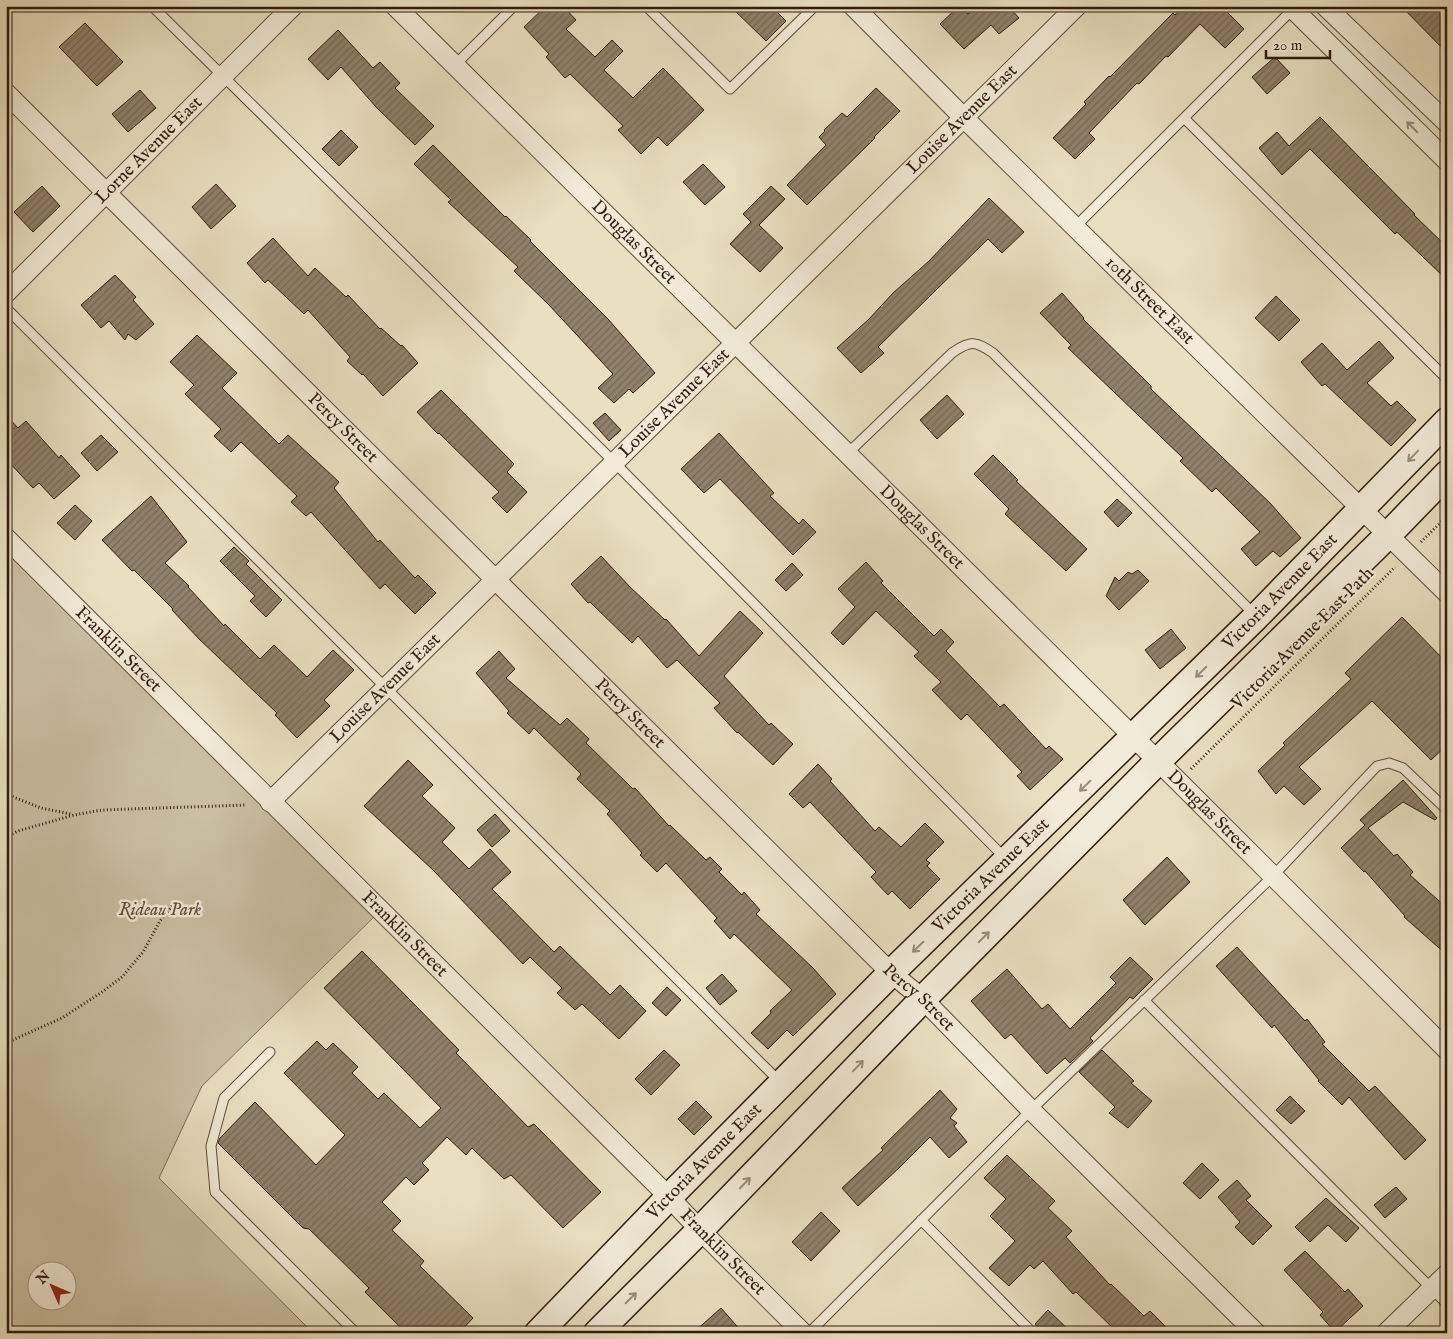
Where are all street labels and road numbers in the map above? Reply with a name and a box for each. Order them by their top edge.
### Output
street label: Louise Avenue East [902,60,1022,179]
street label: Lorne Avenue East [90,92,207,209]
street label: Douglas Street [586,195,681,290]
street label: 10th Street East [1100,251,1199,350]
street label: Louise Avenue East [614,343,735,463]
street label: Percy Street [303,388,383,468]
street label: Douglas Street [874,480,969,574]
street label: Victoria Avenue East [1217,528,1343,656]
street label: Victoria Avenue East Path [1226,562,1380,716]
street label: Franklin Street [70,601,166,697]
street label: Louise Avenue East [325,628,446,748]
street label: Percy Street [590,673,670,753]
street label: Douglas Street [1162,765,1257,860]
street label: Victoria Avenue East [927,813,1055,938]
street label: Franklin Street [356,886,453,982]
street label: Percy Street [877,959,960,1036]
street label: Victoria Avenue East [641,1098,767,1225]
street label: Franklin Street [675,1204,771,1301]

